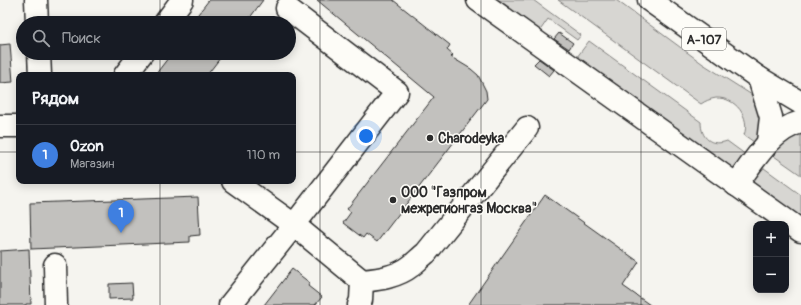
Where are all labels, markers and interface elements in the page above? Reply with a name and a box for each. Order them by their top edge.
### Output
search box [16,16,296,60]
icon: search [30,27,52,49]
road number: А-107 [682,28,726,50]
text: Поиск [62,29,101,48]
text: Рядом [32,88,79,109]
your location [356,126,376,146]
place label: Charodeyka [438,130,505,147]
marker: Charodeyka [425,133,435,143]
text: Ozon [70,137,104,156]
text: 1 [42,147,48,163]
text: 110 m [247,147,280,163]
text: Магазин [70,156,114,172]
place label: ООО "Газпром межрегионгаз Москва" [401,184,537,217]
marker: ООО "Газпром межрегионгаз Москва" [388,195,398,205]
pin: 1 [108,200,134,233]
map controls [753,221,789,293]
button: + [753,221,789,257]
button: − [753,257,789,293]

